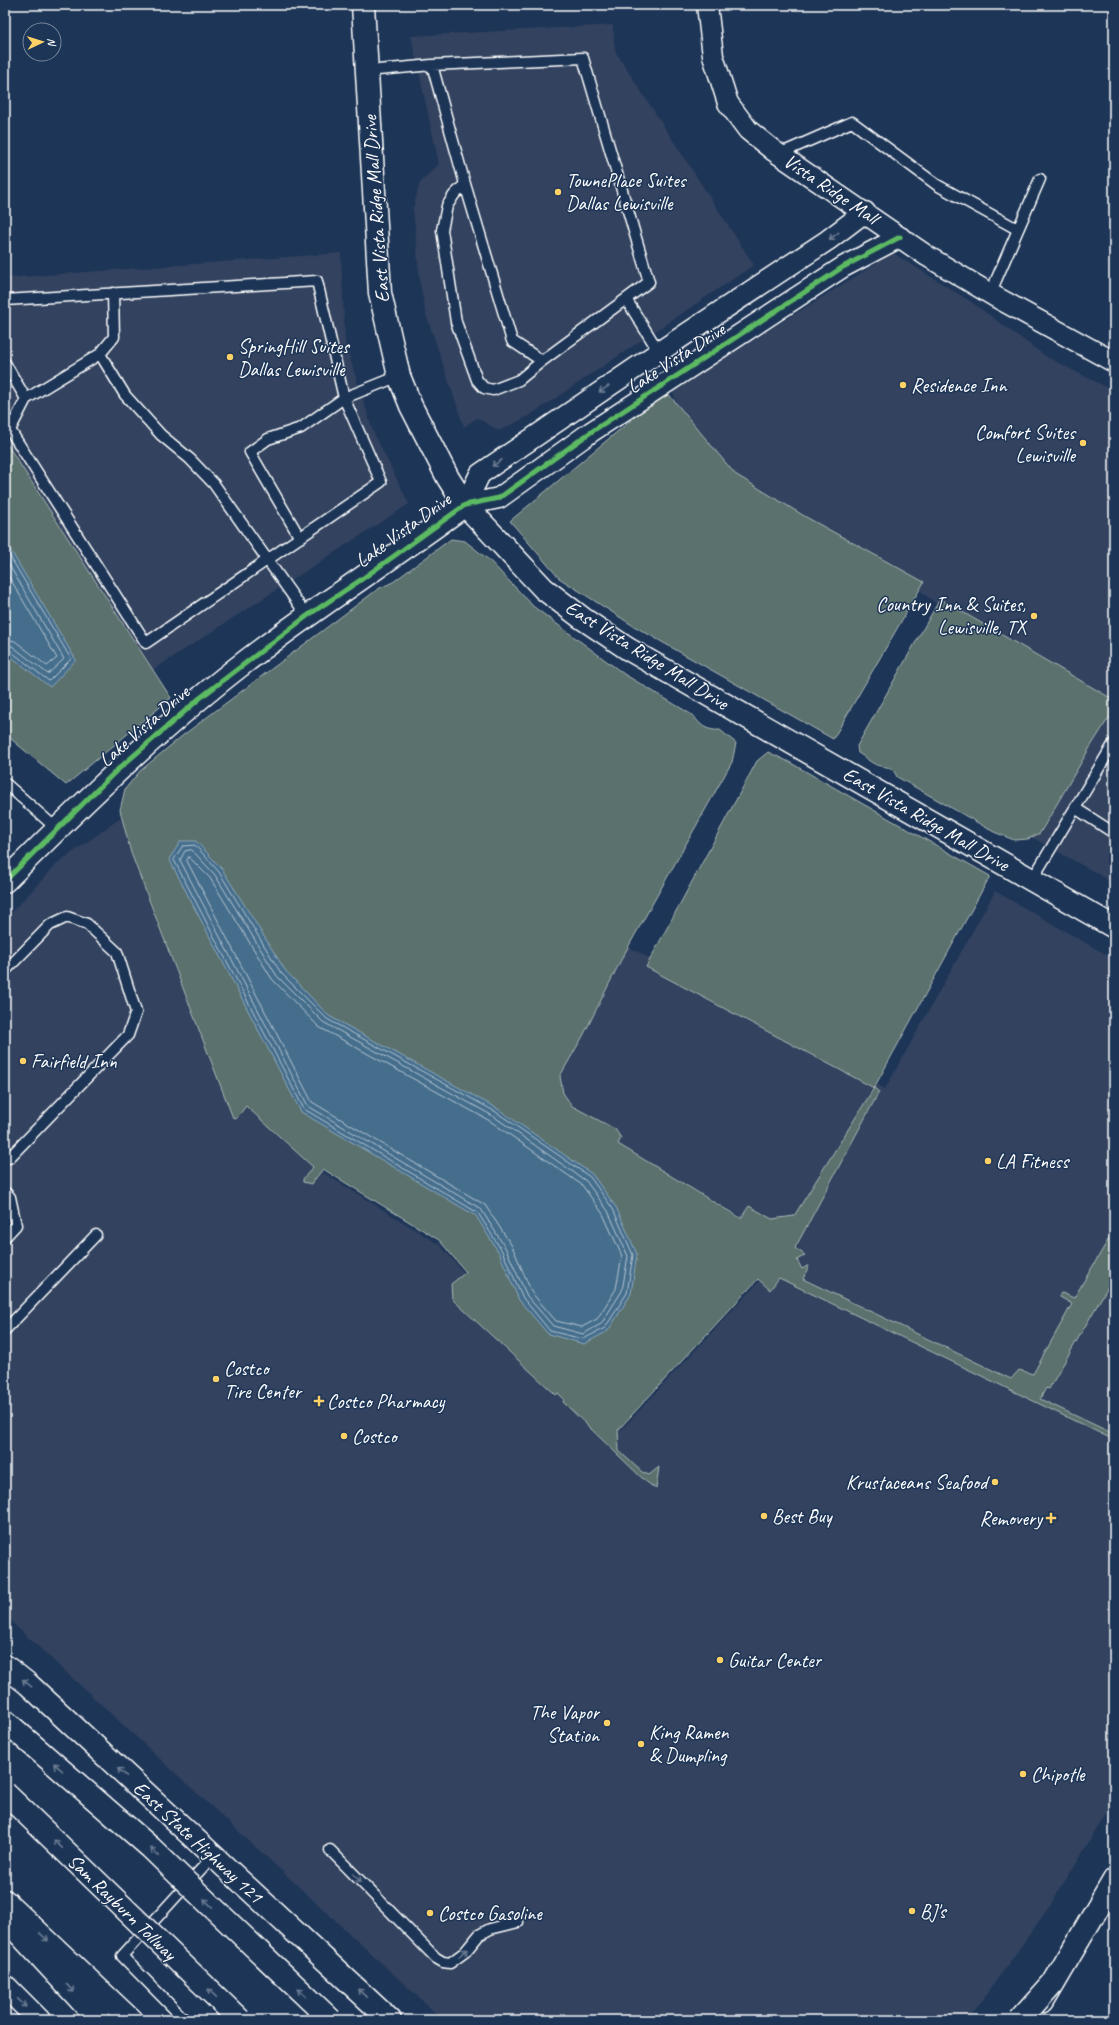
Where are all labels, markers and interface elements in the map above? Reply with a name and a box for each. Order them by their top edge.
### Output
north arrow [22,22,62,62]
text: N [45,37,59,47]
street label: East Vista Ridge Mall Drive [357,113,395,303]
street label: Vista Ridge Mall [779,148,886,232]
place label: TownePlace Suites Dallas Lewisville [566,168,688,216]
marker: TownePlace Suites Dallas Lewisville [553,187,563,197]
one-way arrow [829,231,840,240]
street label: Lake Vista Drive [622,316,731,399]
place label: SpringHill Suites Dallas Lewisville [238,334,351,382]
marker: SpringHill Suites Dallas Lewisville [225,352,235,362]
place label: Residence Inn [911,373,1007,398]
marker: Residence Inn [898,380,908,390]
one-way arrow [599,385,610,393]
place label: Comfort Suites Lewisville [975,420,1077,468]
marker: Comfort Suites Lewisville [1078,438,1088,448]
one-way arrow [491,459,502,467]
street label: Lake Vista Drive [350,486,457,573]
place label: Country Inn & Suites, Lewisville, TX [876,592,1028,640]
street label: East Vista Ridge Mall Drive [561,595,734,716]
marker: Country Inn & Suites, Lewisville, TX [1029,611,1039,621]
street label: Lake Vista Drive [94,679,196,772]
street label: East Vista Ridge Mall Drive [838,761,1015,877]
place label: Fairfield Inn [31,1049,118,1074]
marker: Fairfield Inn [18,1056,28,1066]
place label: LA Fitness [996,1149,1070,1174]
marker: LA Fitness [983,1156,993,1166]
place label: Costco Tire Center [224,1356,303,1404]
marker: Costco Tire Center [211,1374,221,1384]
place label: Costco Pharmacy [327,1389,445,1414]
marker: Costco Pharmacy [314,1396,324,1406]
place label: Costco [352,1424,398,1449]
marker: Costco [339,1431,349,1441]
place label: Krustaceans Seafood [846,1470,990,1495]
marker: Krustaceans Seafood [990,1477,1000,1487]
place label: Best Buy [772,1504,834,1529]
place label: Removery [980,1506,1044,1531]
marker: Best Buy [759,1511,769,1521]
marker: Removery [1045,1512,1057,1524]
place label: Guitar Center [728,1648,823,1673]
marker: Guitar Center [715,1655,725,1665]
one-way arrow [22,1679,32,1688]
place label: The Vapor Station [530,1700,601,1748]
marker: The Vapor Station [602,1718,612,1728]
place label: King Ramen & Dumpling [649,1720,730,1768]
marker: King Ramen & Dumpling [636,1739,646,1749]
one-way arrow [52,1762,63,1771]
place label: Chipotle [1031,1762,1086,1787]
one-way arrow [117,1767,128,1776]
marker: Chipotle [1018,1769,1028,1779]
street label: East State Highway 121 [128,1776,269,1909]
one-way arrow [53,1839,63,1849]
street label: Sam Rayburn Tollway [62,1848,184,1967]
one-way arrow [150,1848,160,1857]
one-way arrow [352,1873,362,1883]
one-way arrow [203,1899,213,1908]
place label: BJ's [920,1899,948,1924]
place label: Costco Gasoline [438,1901,543,1926]
marker: BJ's [907,1906,917,1916]
marker: Costco Gasoline [425,1908,435,1918]
one-way arrow [38,1932,48,1941]
one-way arrow [458,1948,468,1957]
one-way arrow [65,1983,74,1993]
one-way arrow [207,1988,217,1998]
one-way arrow [297,1988,307,1998]
one-way arrow [356,1989,367,1998]
one-way arrow [17,1998,27,2008]

